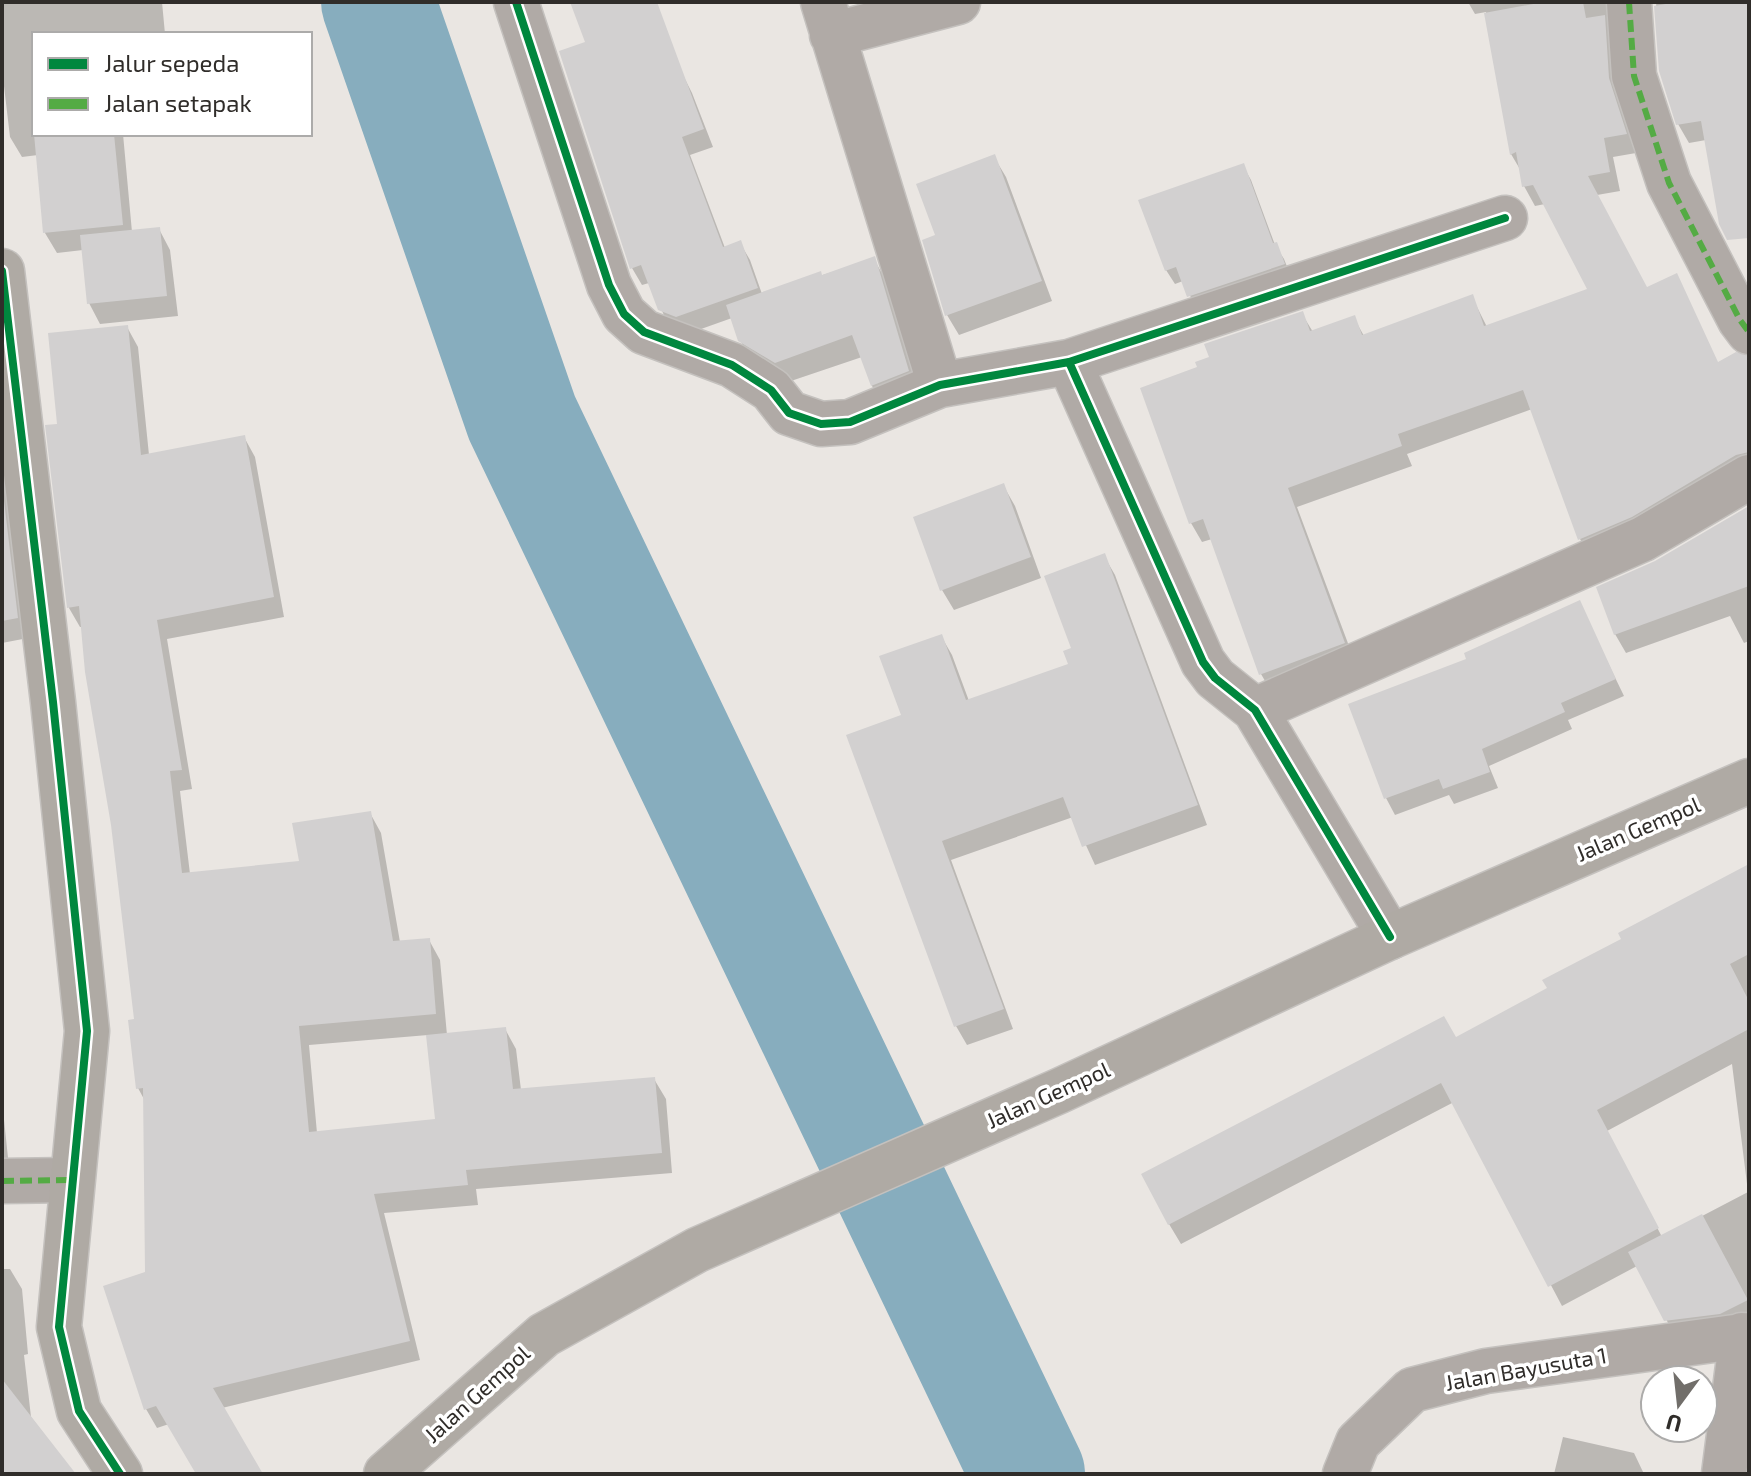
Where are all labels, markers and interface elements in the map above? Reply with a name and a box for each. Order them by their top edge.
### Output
legend [32,32,312,136]
text: Jalur sepeda [104,48,239,77]
text: Jalan setapak [104,88,252,117]
street label: Jalan Gempol [1572,790,1704,866]
street label: Jalan Gempol [982,1055,1114,1133]
street label: Jalan Gempol [418,1339,535,1447]
street label: Jalan Bayusuta 1 [1443,1341,1609,1395]
north arrow [1639,1364,1719,1444]
text: U [1663,1410,1684,1439]

